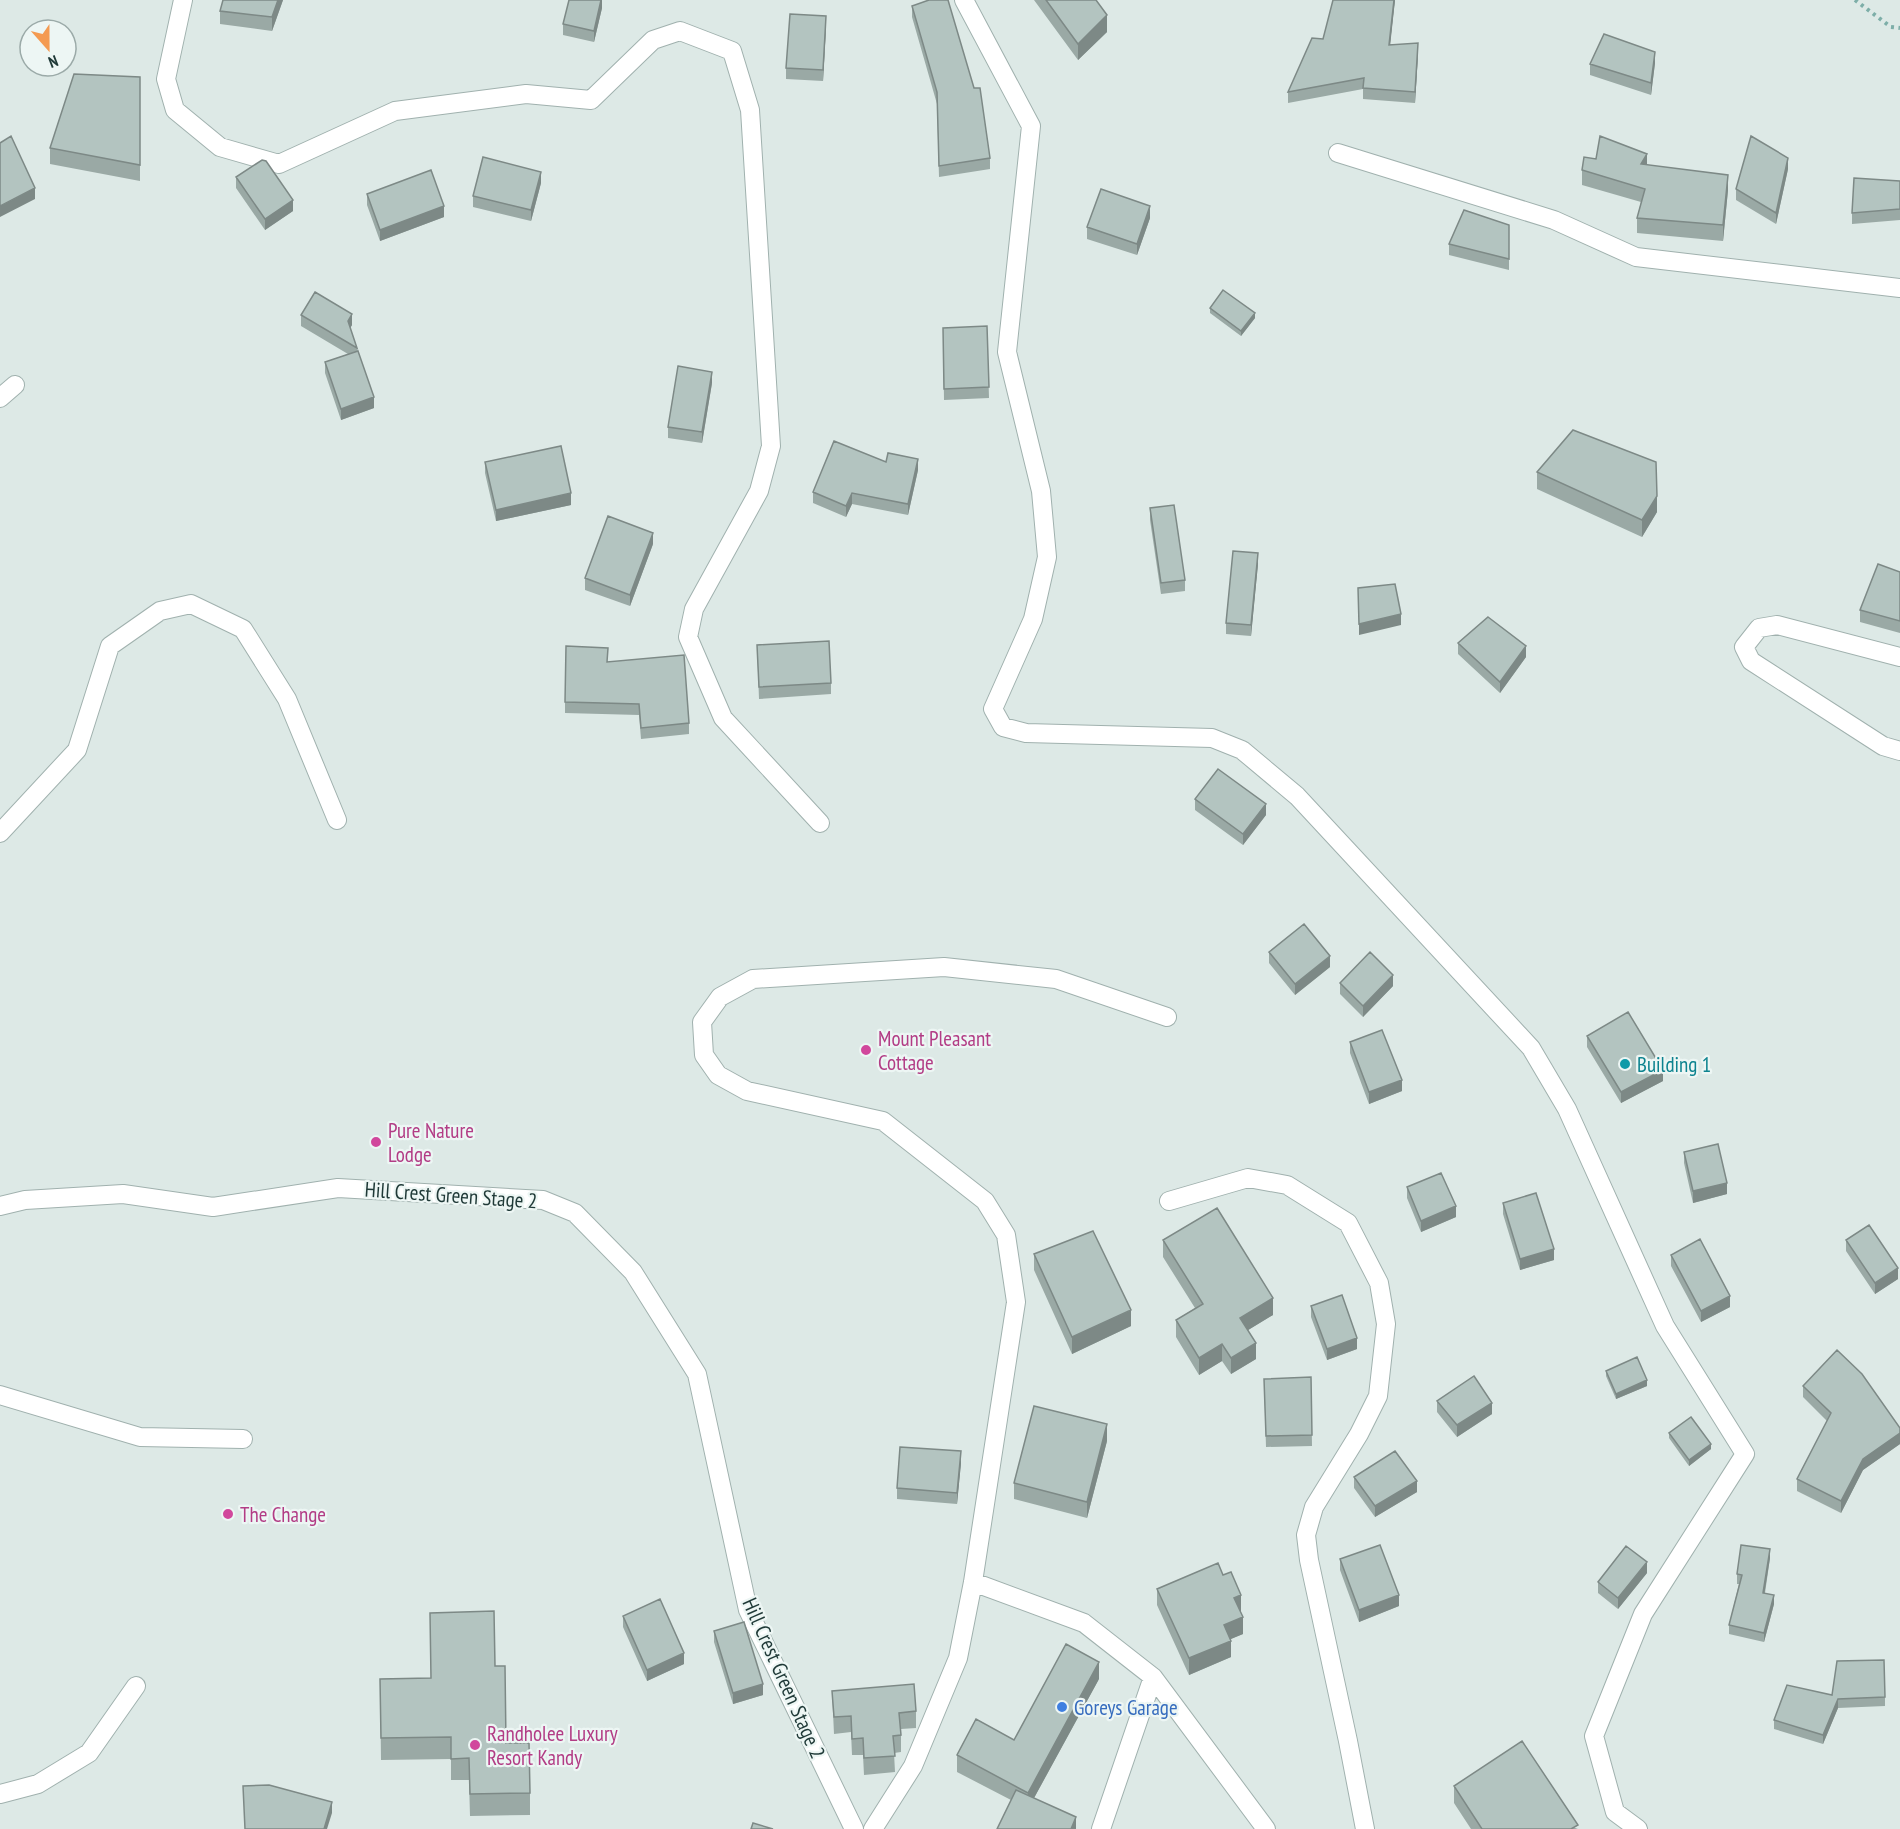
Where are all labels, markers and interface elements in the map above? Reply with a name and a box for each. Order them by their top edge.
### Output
north arrow [18,18,78,78]
text: N [46,51,61,73]
place label: Mount Pleasant Cottage [878,1025,991,1076]
marker: Mount Pleasant Cottage [859,1043,873,1057]
place label: Building 1 [1637,1051,1711,1078]
marker: Building 1 [1618,1057,1632,1071]
place label: Pure Nature Lodge [388,1117,474,1168]
marker: Pure Nature Lodge [369,1135,383,1149]
street label: Hill Crest Green Stage 2 [364,1176,538,1214]
place label: The Change [240,1501,326,1528]
marker: The Change [221,1507,235,1521]
street label: Hill Crest Green Stage 2 [737,1594,831,1762]
place label: Goreys Garage [1074,1694,1178,1721]
marker: Goreys Garage [1055,1700,1069,1714]
place label: Randholee Luxury Resort Kandy [487,1720,618,1771]
marker: Randholee Luxury Resort Kandy [468,1738,482,1752]

